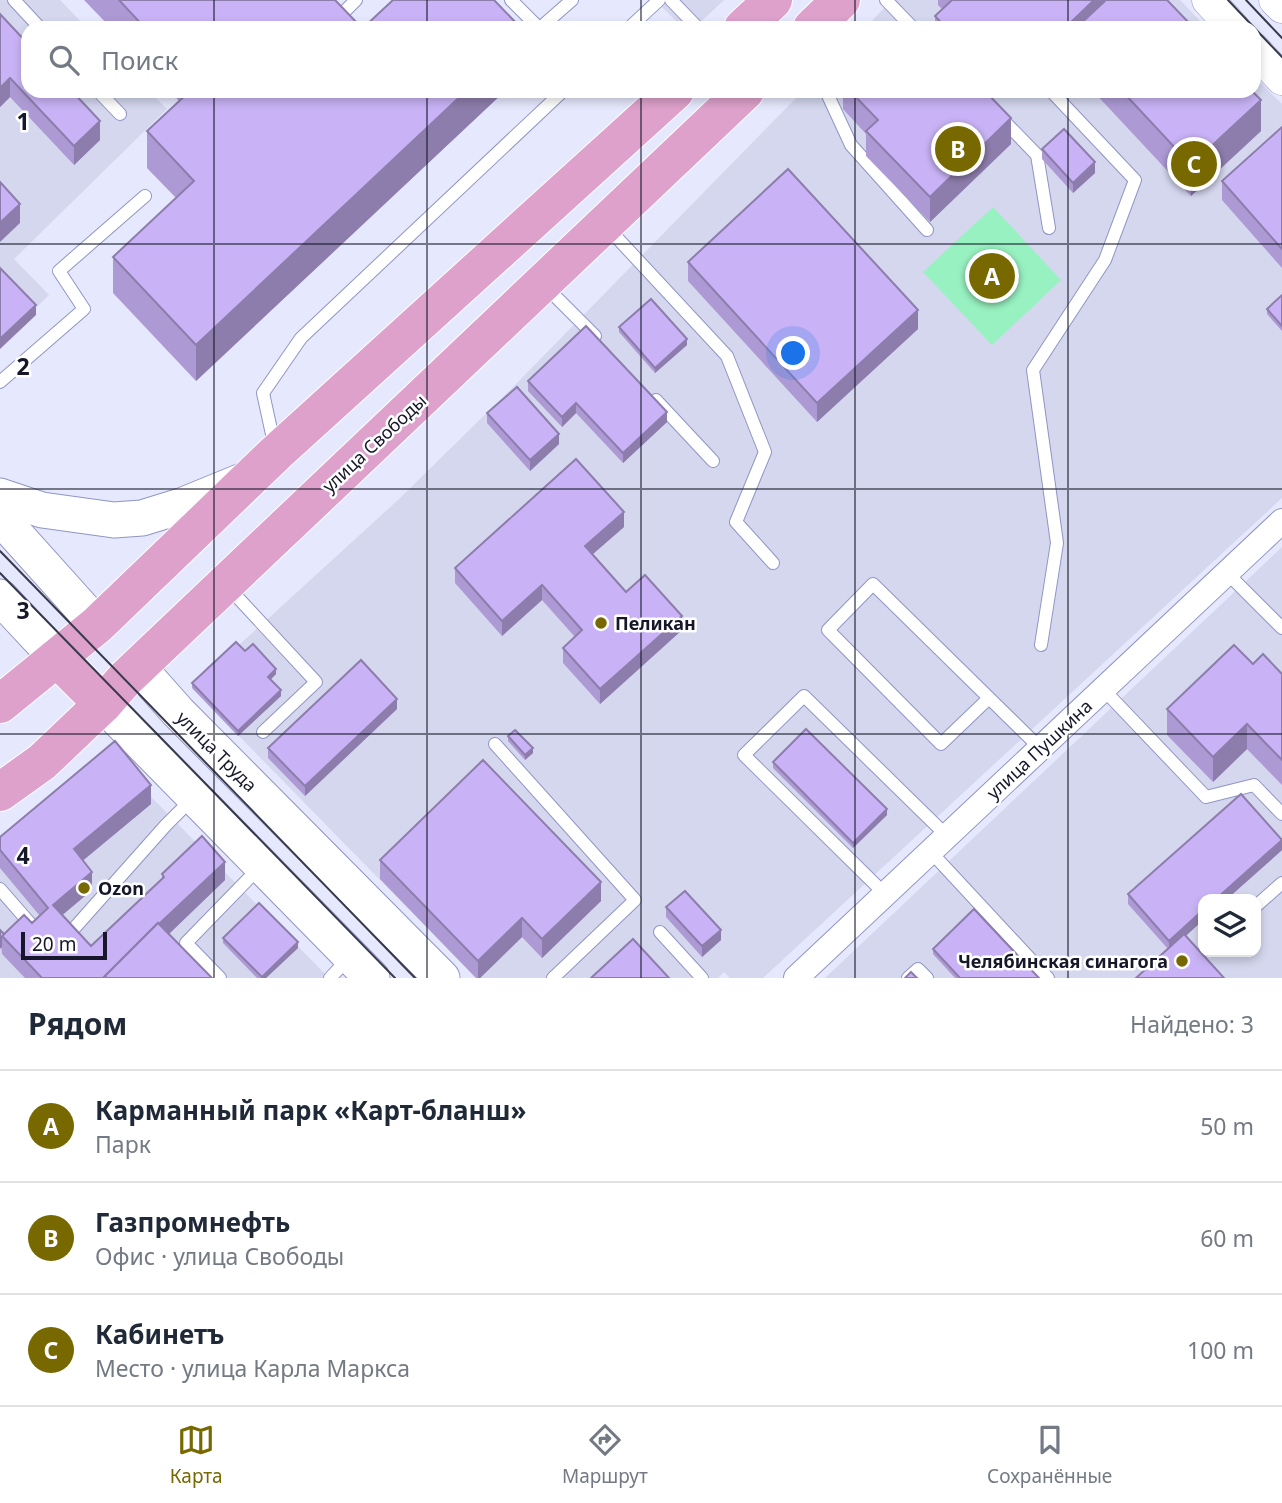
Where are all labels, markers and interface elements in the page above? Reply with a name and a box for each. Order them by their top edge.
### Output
search box [21,21,1261,98]
icon: search [45,41,83,79]
text: Поиск [101,42,178,78]
text: 1 [16,105,30,137]
pin: B [935,123,981,175]
pin: C [1171,138,1217,190]
pin: A [969,250,1015,302]
your location [776,336,810,370]
text: 2 [16,350,30,382]
street label: улица Свободы [317,389,431,497]
text: 3 [16,594,30,626]
place label: Пеликан [615,611,696,635]
marker: Пеликан [593,615,609,631]
street label: улица Пушкина [981,694,1097,804]
street label: улица Труда [171,705,263,797]
text: 4 [16,839,30,871]
place label: Ozon [98,876,144,900]
marker: Ozon [76,880,92,896]
map controls [1198,894,1261,957]
button: layers [1198,894,1261,957]
scale bar [21,929,107,961]
text: 20 m [32,931,76,957]
place label: Челябинская синагога [958,949,1168,973]
marker: Челябинская синагога [1174,953,1190,969]
text: Рядом [28,1003,127,1044]
text: Найдено: 3 [1130,1008,1254,1040]
text: Карманный парк «Карт-бланш» [95,1092,526,1128]
text: A [43,1110,59,1142]
text: 50 m [1200,1110,1254,1142]
text: Парк [95,1128,151,1160]
text: Газпромнефть [95,1204,290,1240]
text: B [43,1222,59,1254]
text: 60 m [1200,1222,1254,1254]
text: Офис · улица Свободы [95,1240,344,1272]
text: Кабинетъ [95,1316,225,1352]
text: C [44,1334,58,1366]
text: 100 m [1187,1334,1254,1366]
text: Место · улица Карла Маркса [95,1352,410,1384]
tab: Карта [170,1421,223,1489]
tab: Маршрут [562,1421,648,1489]
tab: Сохранённые [987,1421,1112,1489]

